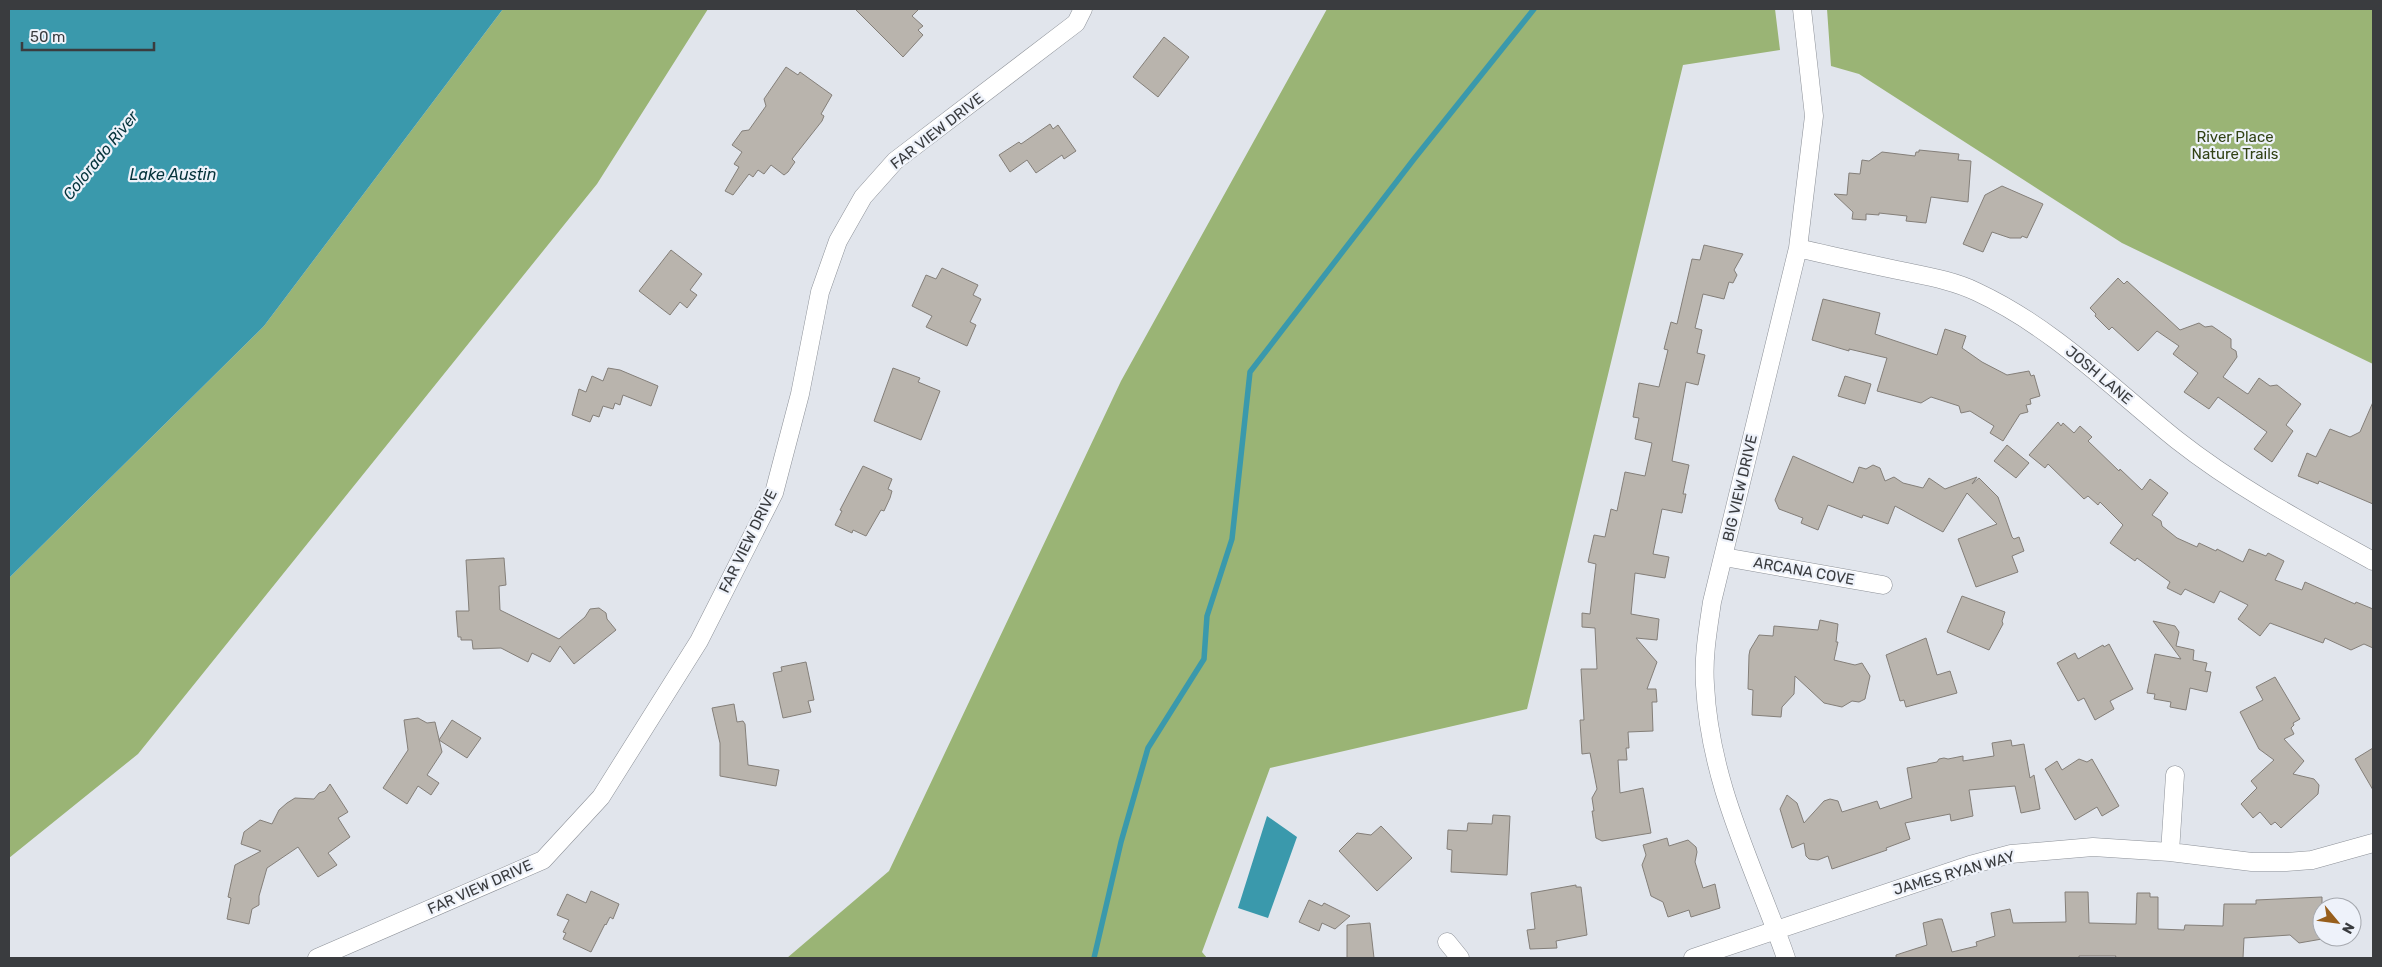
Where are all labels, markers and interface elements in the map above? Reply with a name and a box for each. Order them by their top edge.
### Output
scale bar [22,20,155,52]
text: 50 m [30,28,65,46]
street label: FAR VIEW DRIVE [887,89,987,173]
water label: Colorado River [59,106,143,204]
park label: River Place Nature Trails [2191,128,2279,163]
water label: Lake Austin [130,165,216,184]
street label: JOSH LANE [2062,342,2136,408]
street label: BIG VIEW DRIVE [1719,433,1761,543]
street label: FAR VIEW DRIVE [715,486,781,596]
street label: ARCANA COVE [1752,553,1856,589]
street label: JAMES RYAN WAY [1891,847,2017,899]
street label: FAR VIEW DRIVE [425,856,535,918]
north arrow [2312,897,2362,947]
text: N [2338,920,2358,937]

